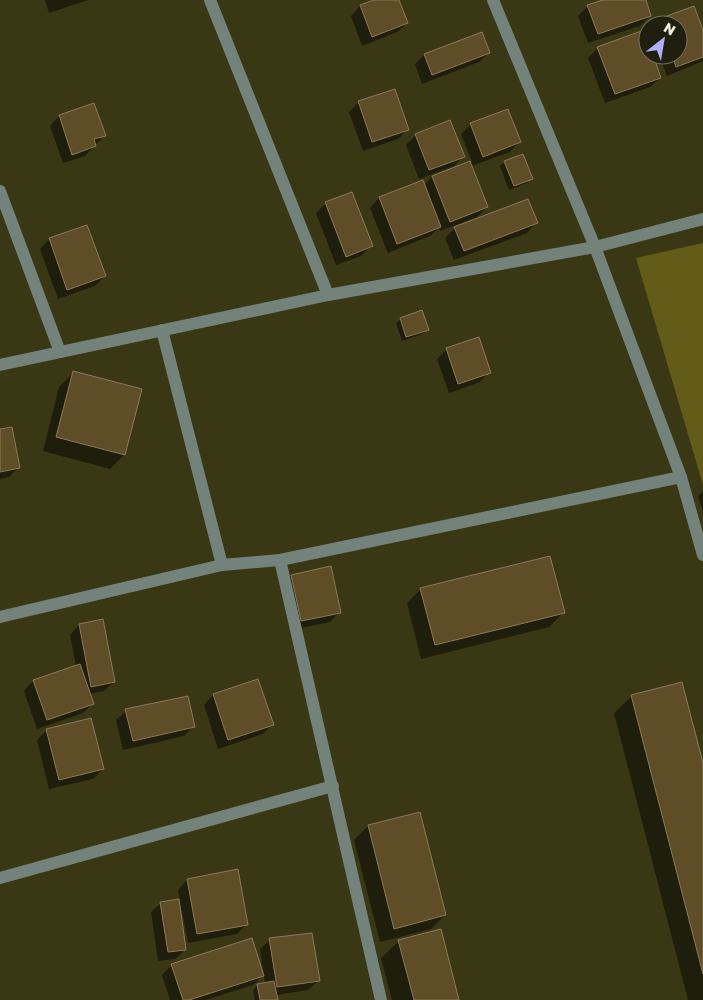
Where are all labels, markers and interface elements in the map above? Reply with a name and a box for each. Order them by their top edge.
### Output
north arrow [638,15,688,65]
text: N [661,18,679,38]

